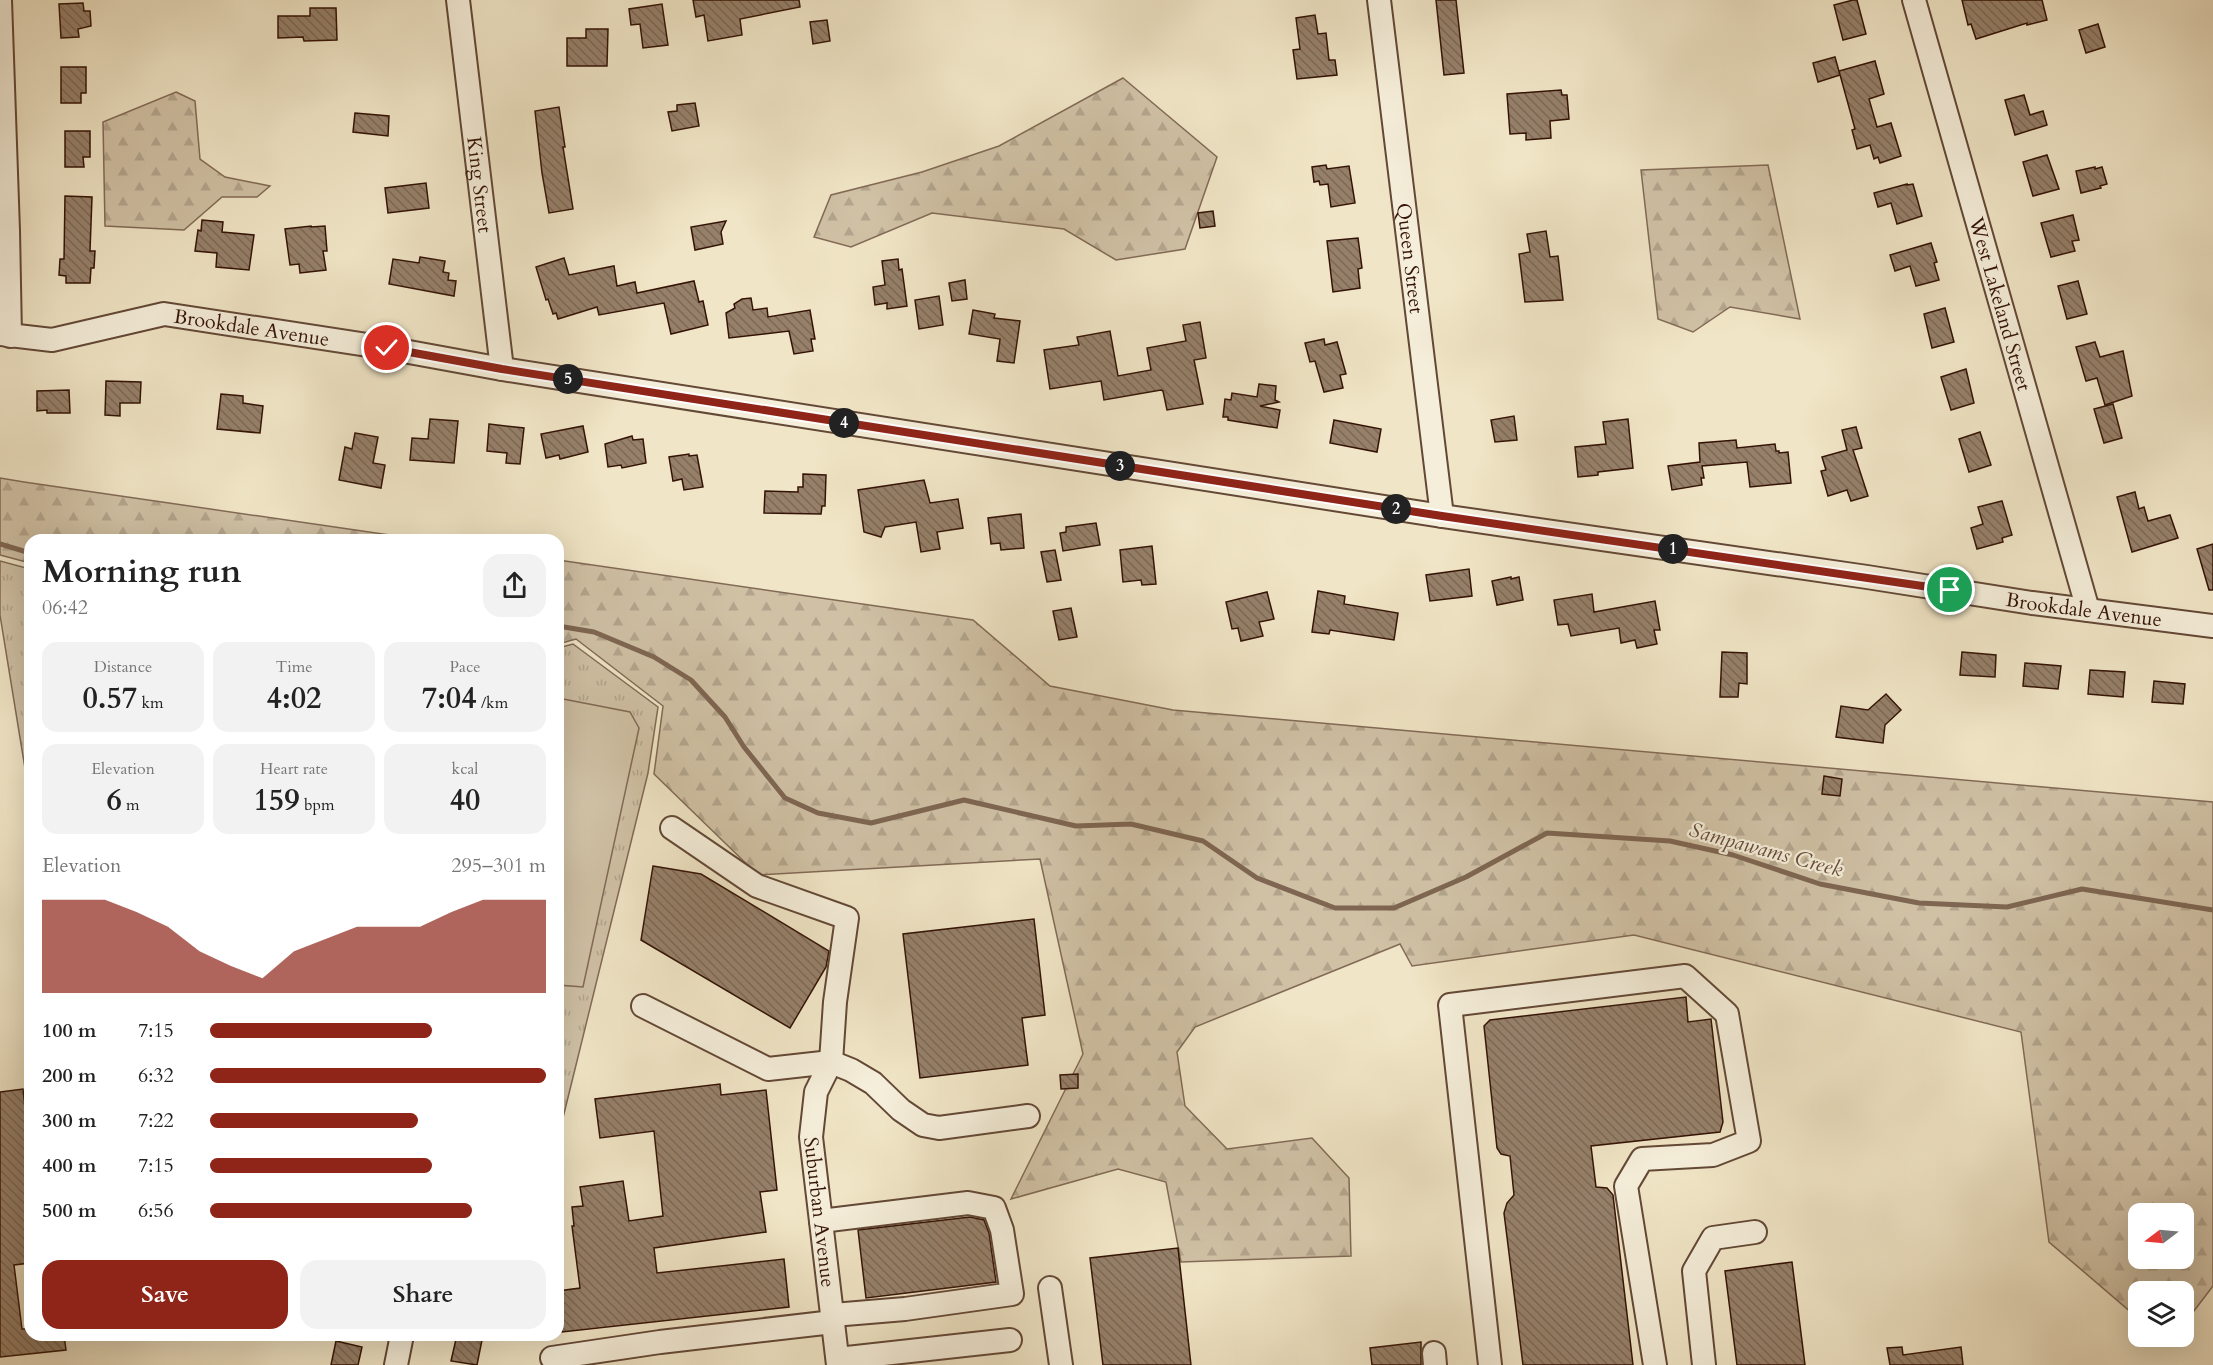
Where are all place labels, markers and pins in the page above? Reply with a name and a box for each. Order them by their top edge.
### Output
pin [361,322,412,373]
pin: 5 [553,364,583,394]
pin: 4 [829,408,859,438]
pin: 3 [1105,451,1135,481]
pin: 2 [1381,494,1411,524]
pin: 1 [1658,534,1688,564]
pin [1924,564,1975,615]

